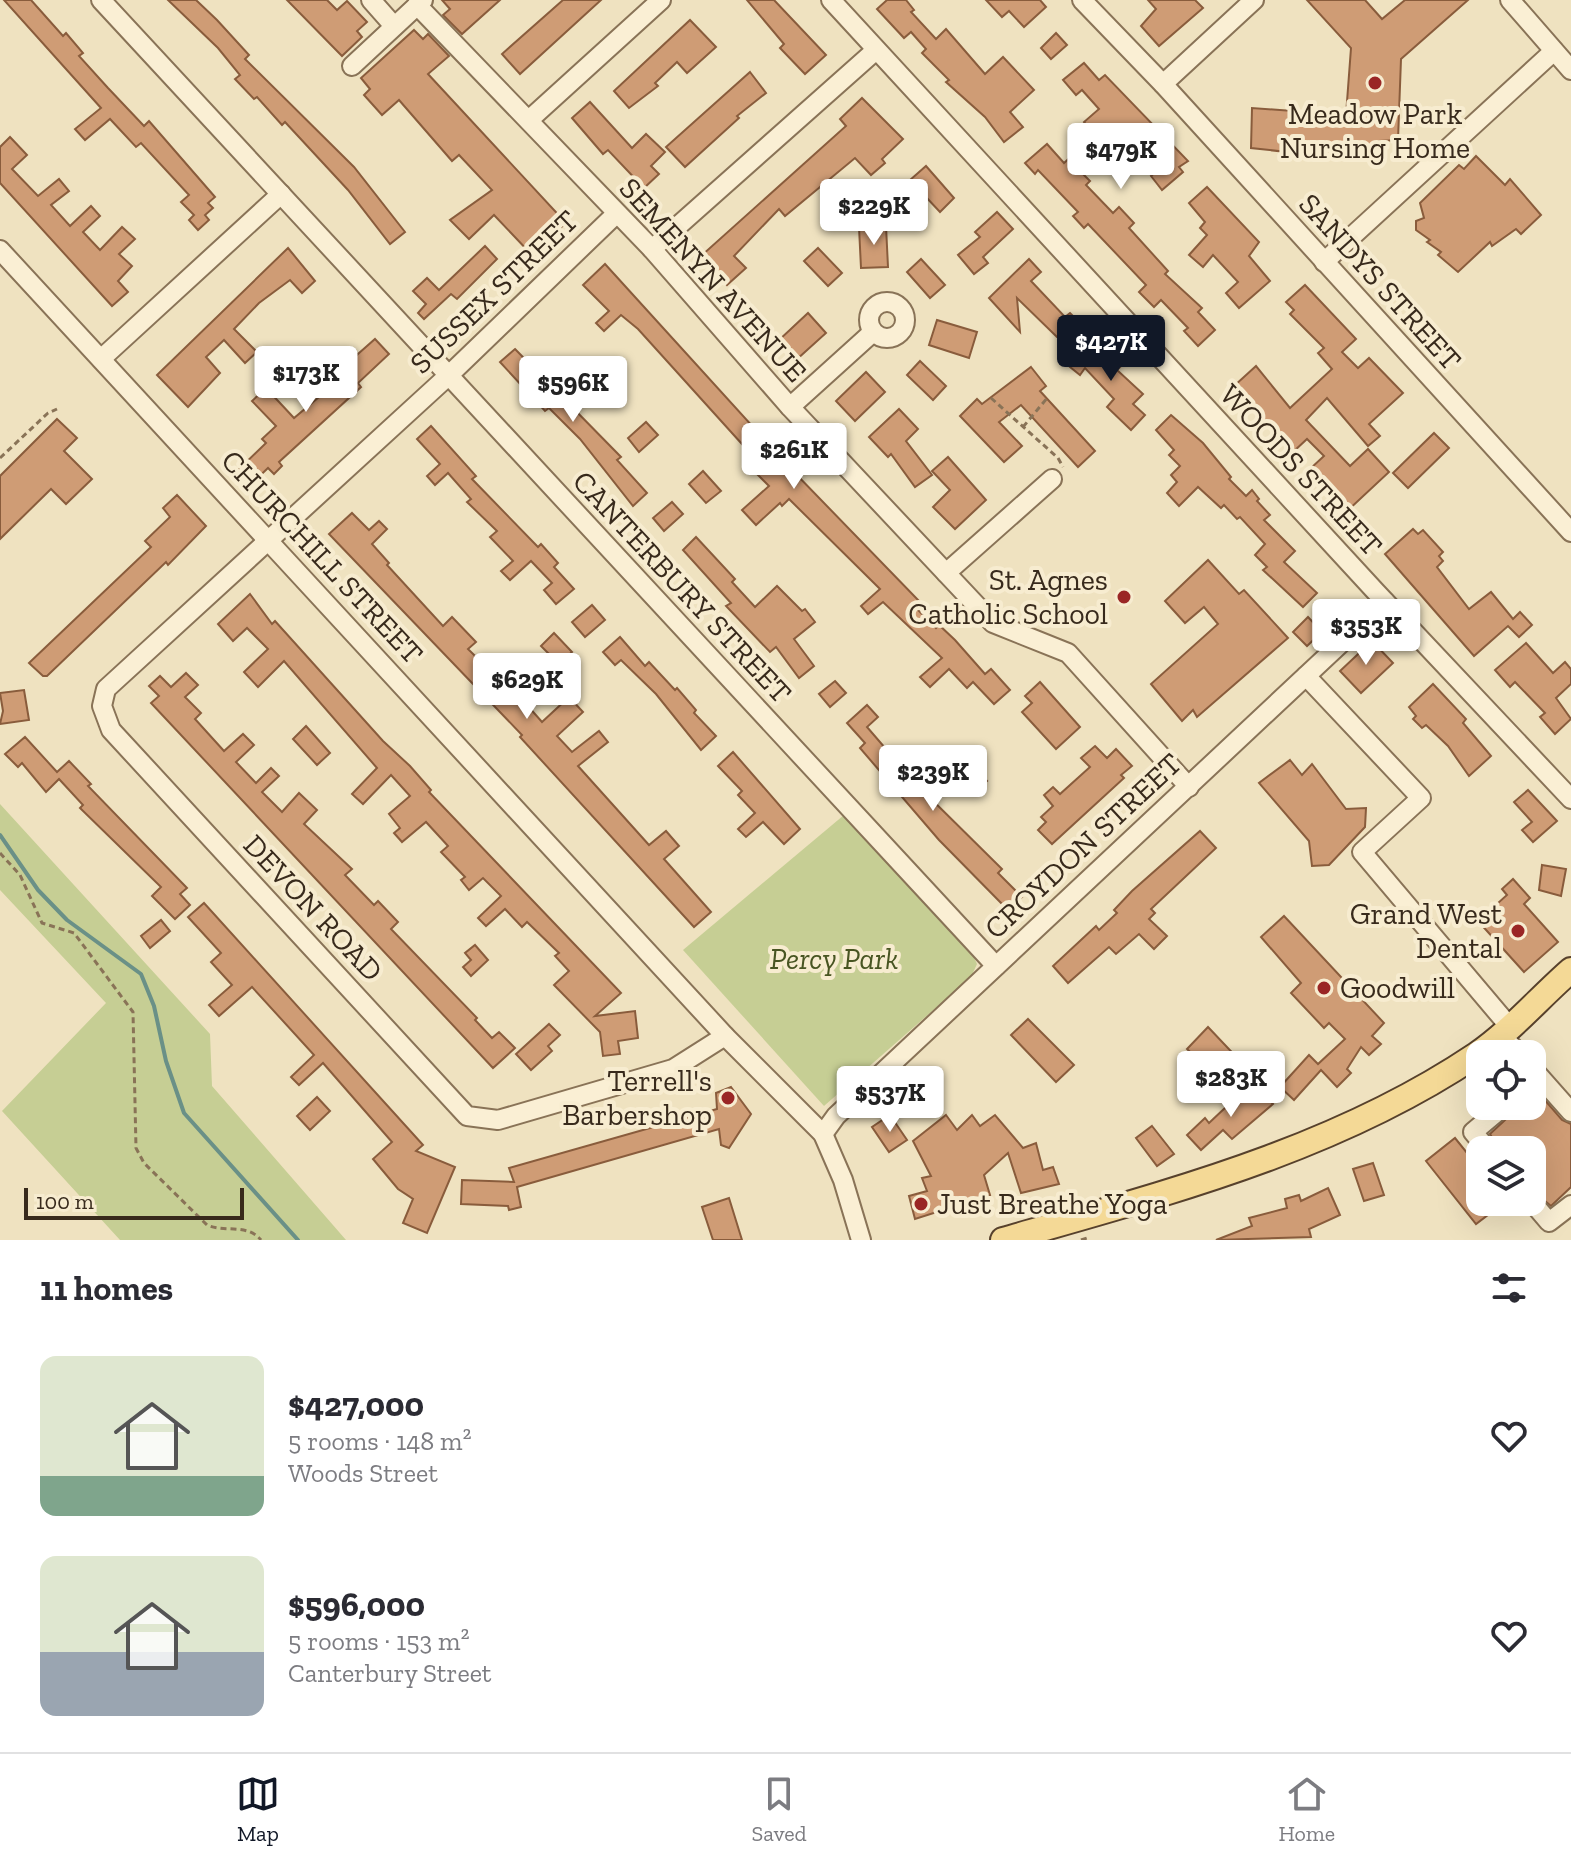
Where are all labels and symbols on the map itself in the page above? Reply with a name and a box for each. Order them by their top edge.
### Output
marker: Meadow Park Nursing Home [1366,74,1384,92]
place label: Meadow Park Nursing Home [1280,96,1470,166]
pin: $479K [1065,123,1177,191]
street label: SEMENYN AVENUE [612,171,814,389]
pin: $229K [818,179,930,247]
street label: SANDYS STREET [1291,186,1469,378]
street label: SUSSEX STREET [403,203,585,381]
pin: $427K [1055,315,1167,383]
pin: $173K [250,346,362,414]
pin: $596K [517,356,629,424]
street label: WOODS STREET [1212,377,1390,563]
pin: $261K [738,423,850,491]
street label: CHURCHILL STREET [214,443,430,671]
street label: CANTERBURY STREET [565,463,799,711]
place label: St. Agnes Catholic School [908,562,1108,632]
marker: St. Agnes Catholic School [1115,588,1133,606]
pin: $353K [1310,599,1422,667]
pin: $629K [471,653,583,721]
pin: $239K [877,745,989,813]
street label: CROYDON STREET [977,746,1189,946]
street label: DEVON ROAD [236,827,390,989]
place label: Grand West Dental [1350,896,1502,966]
marker: Grand West Dental [1509,922,1527,940]
park label: Percy Park [770,941,898,977]
place label: Goodwill [1340,970,1455,1006]
marker: Goodwill [1315,979,1333,997]
pin: $283K [1175,1051,1287,1119]
place label: Terrell's Barbershop [562,1063,712,1133]
pin: $537K [834,1066,946,1134]
marker: Terrell's Barbershop [719,1089,737,1107]
scale bar [24,1184,244,1220]
place label: Just Breathe Yoga [937,1186,1168,1222]
marker: Just Breathe Yoga [912,1195,930,1213]

